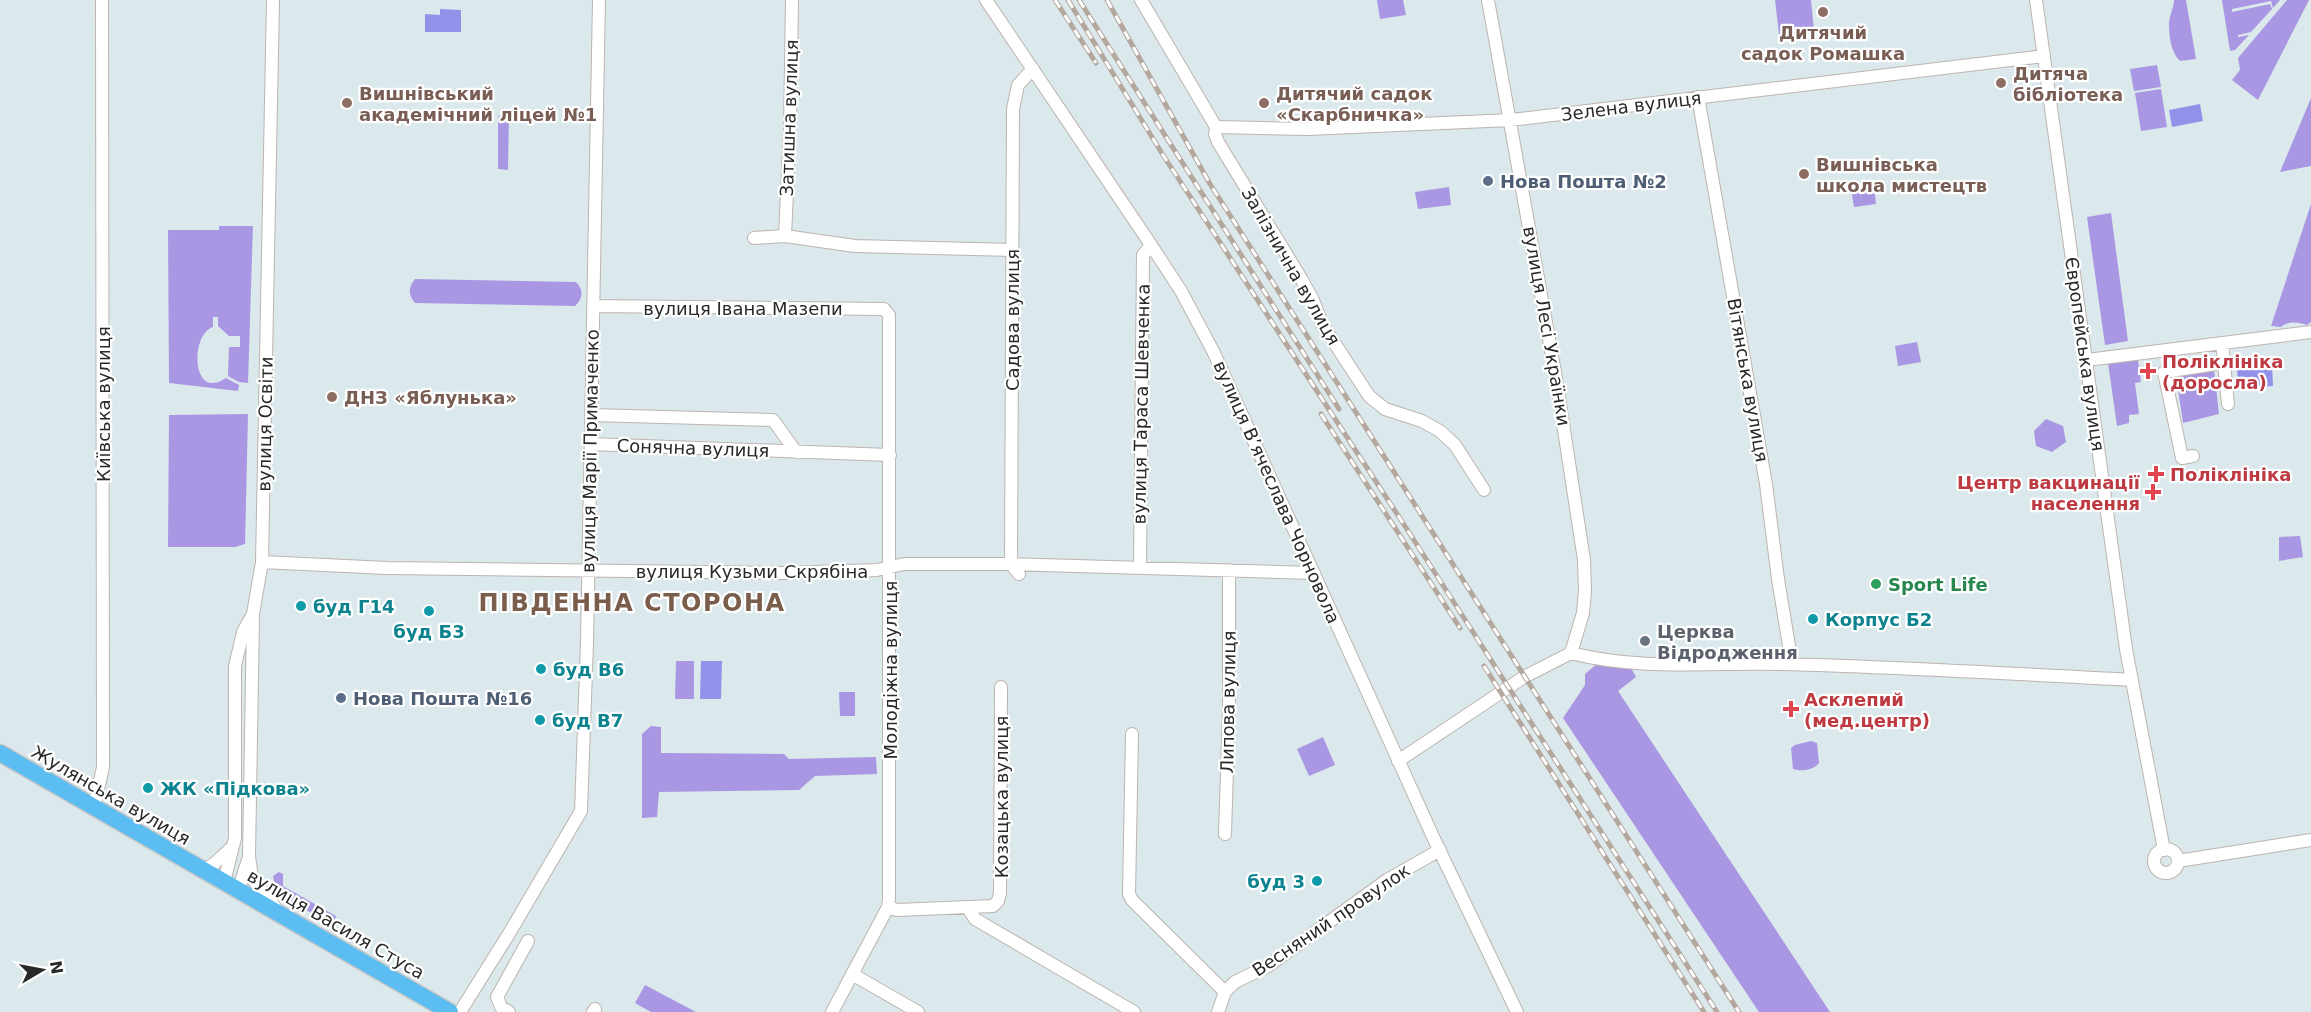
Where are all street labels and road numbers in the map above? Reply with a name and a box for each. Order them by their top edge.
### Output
street label: Затишна вулиця [776,39,802,197]
street label: Зелена вулиця [1560,87,1702,125]
street label: Залізнична вулиця [1237,183,1345,349]
street label: вулиця Лесі Українки [1519,225,1575,427]
street label: Садова вулиця [1002,249,1023,391]
street label: Європейська вулиця [2061,256,2109,452]
street label: вулиця Тараса Шевченка [1128,283,1154,525]
street label: Вітянська вулиця [1723,296,1773,464]
street label: вулиця Івана Мазепи [643,298,843,319]
street label: Київська вулиця [93,326,114,482]
street label: вулиця Марії Примаченко [577,329,603,573]
street label: вулиця Освіти [253,356,277,492]
street label: вулиця Вʼячеслава Чорновола [1209,357,1345,627]
street label: Сонячна вулиця [616,435,770,461]
street label: вулиця Кузьми Скрябіна [636,561,868,582]
street label: Молодіжна вулиця [880,581,901,759]
street label: Липова вулиця [1216,630,1240,774]
street label: Козацька вулиця [991,716,1012,878]
street label: Жулянська вулиця [28,741,194,849]
street label: Весняний провулок [1248,859,1414,981]
street label: вулиця Василя Стуса [244,865,428,983]

